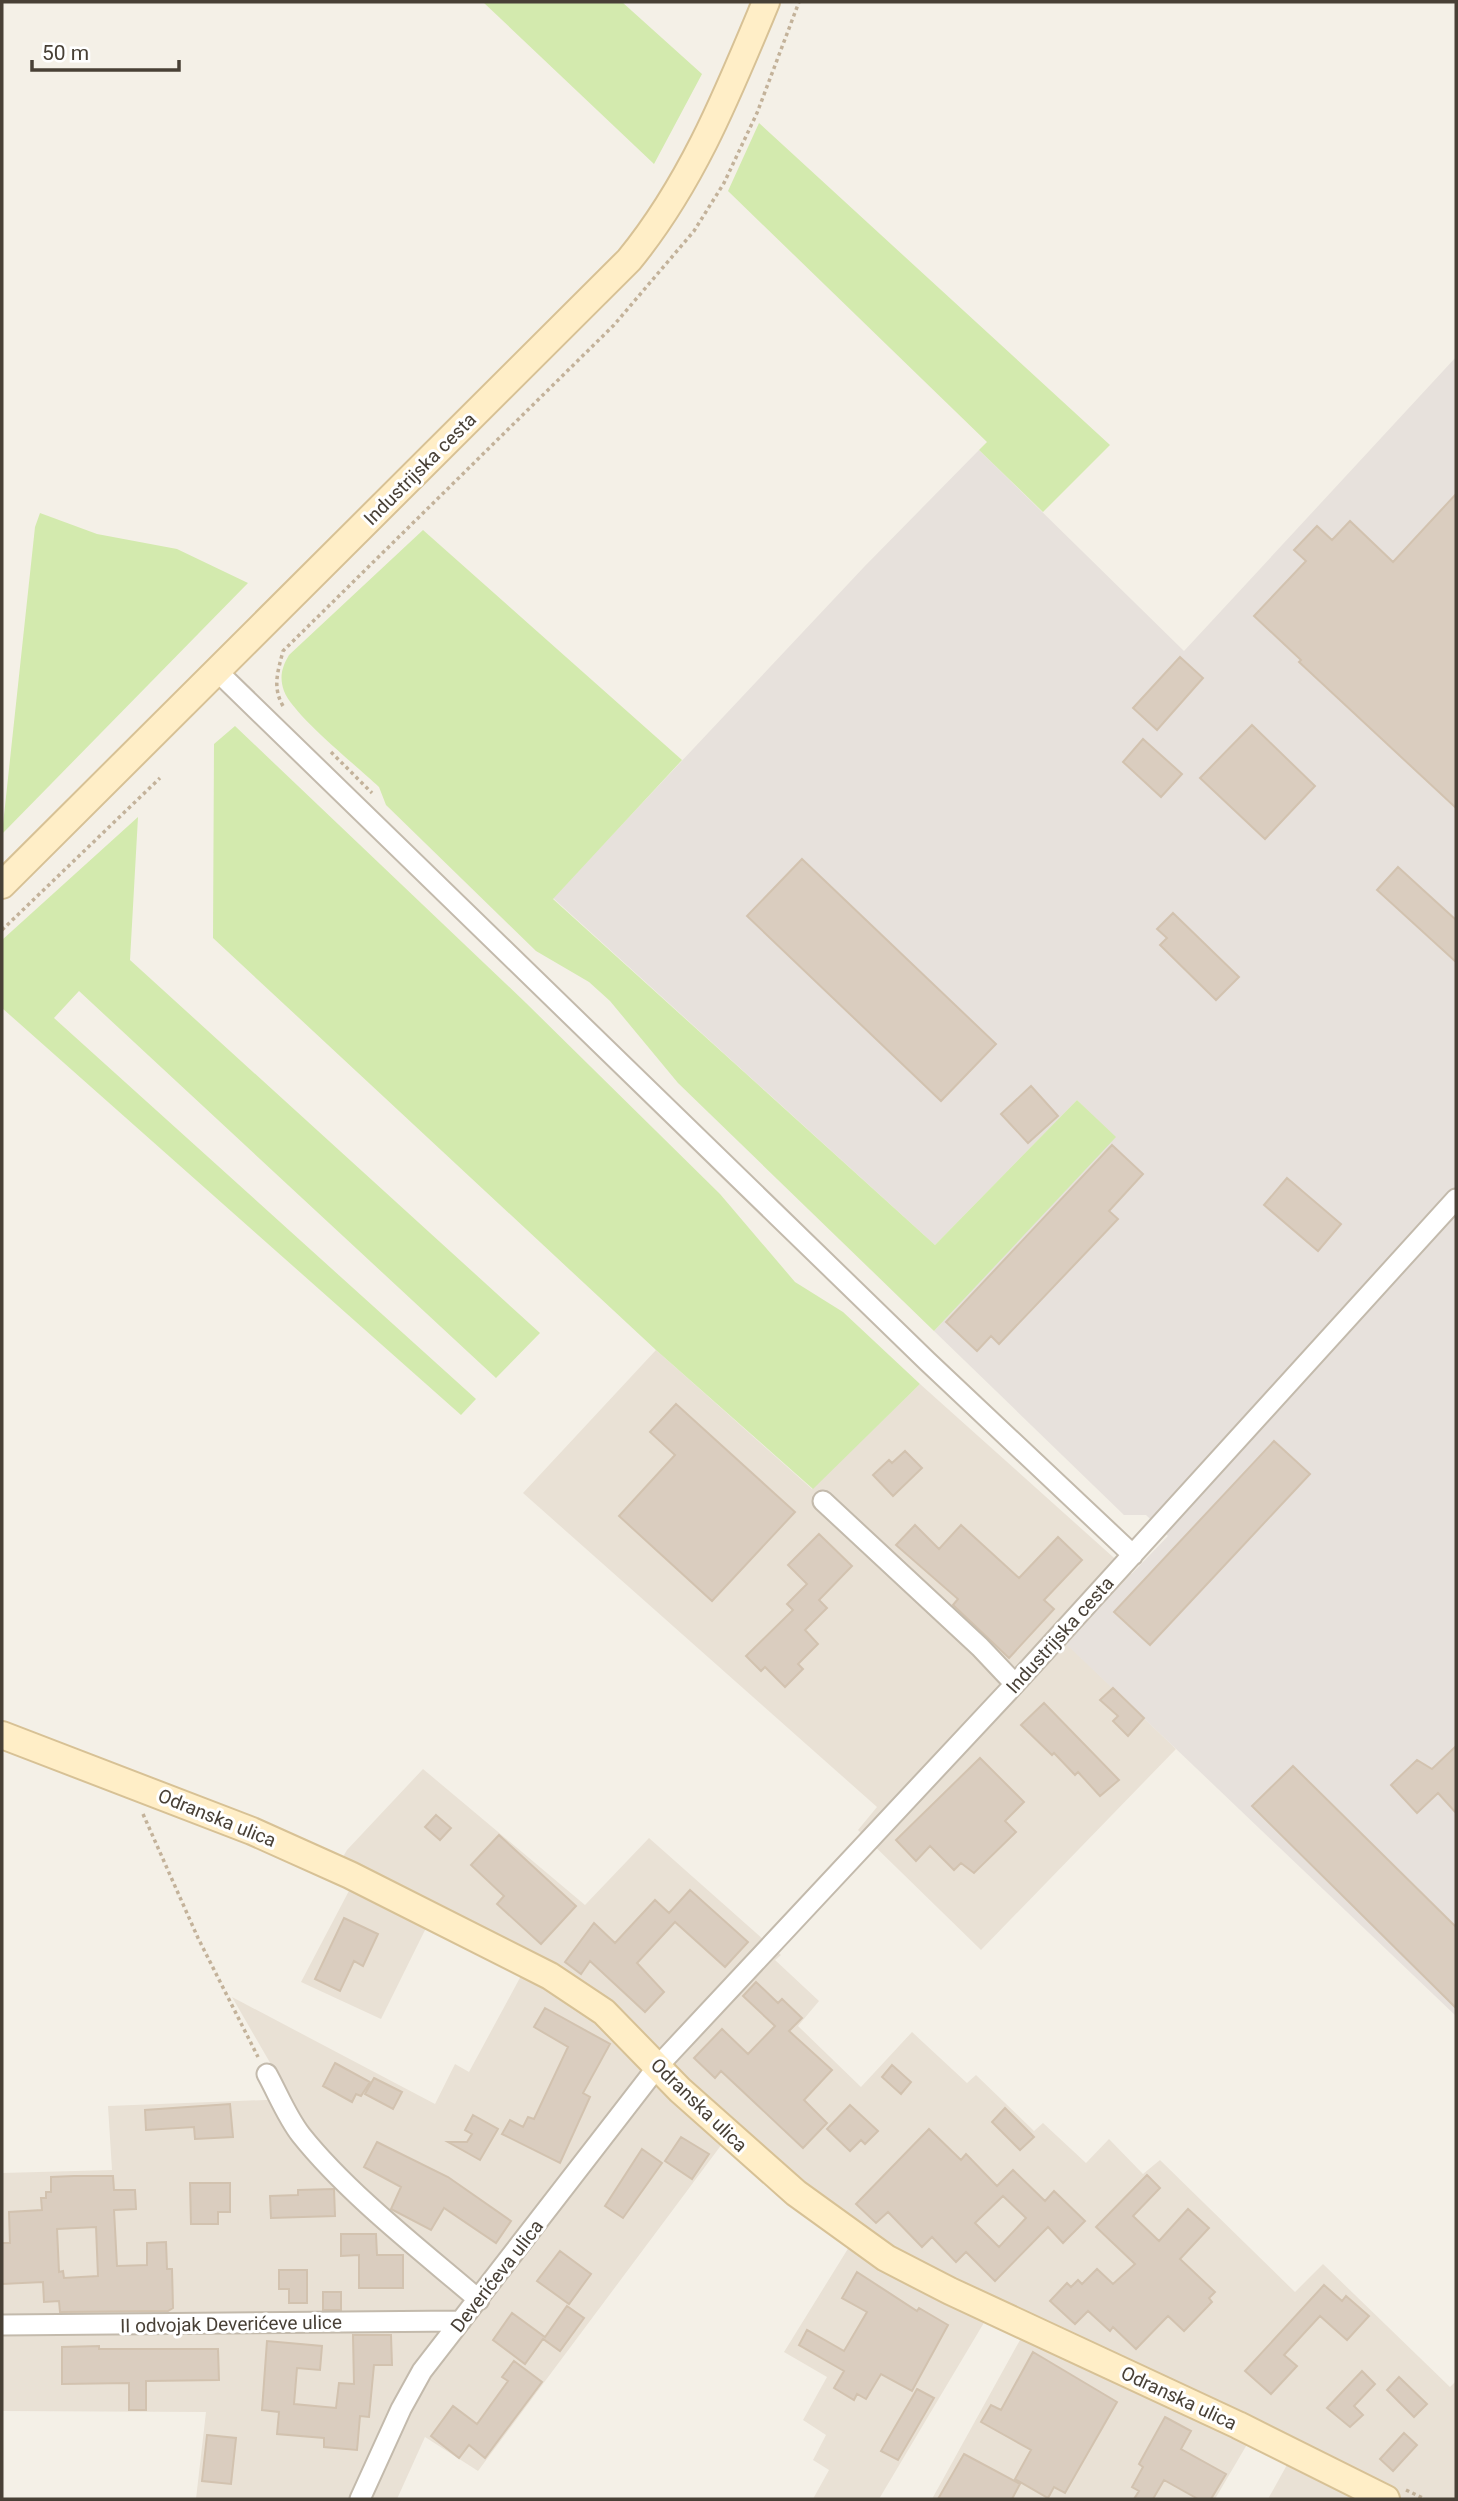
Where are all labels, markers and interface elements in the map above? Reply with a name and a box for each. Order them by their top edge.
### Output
scale bar [32,28,178,72]
text: 50 m [42,41,89,65]
street label: Industrijska cesta [359,408,481,530]
street label: Industrijska cesta [1001,1572,1119,1698]
street label: Odranska ulica [155,1784,279,1852]
street label: Odranska ulica [646,2053,752,2157]
street label: Deverićeva ulica [446,2215,548,2337]
street label: II odvojak Deverićeve ulice [120,2311,342,2337]
street label: Odranska ulica [1117,2361,1241,2435]

